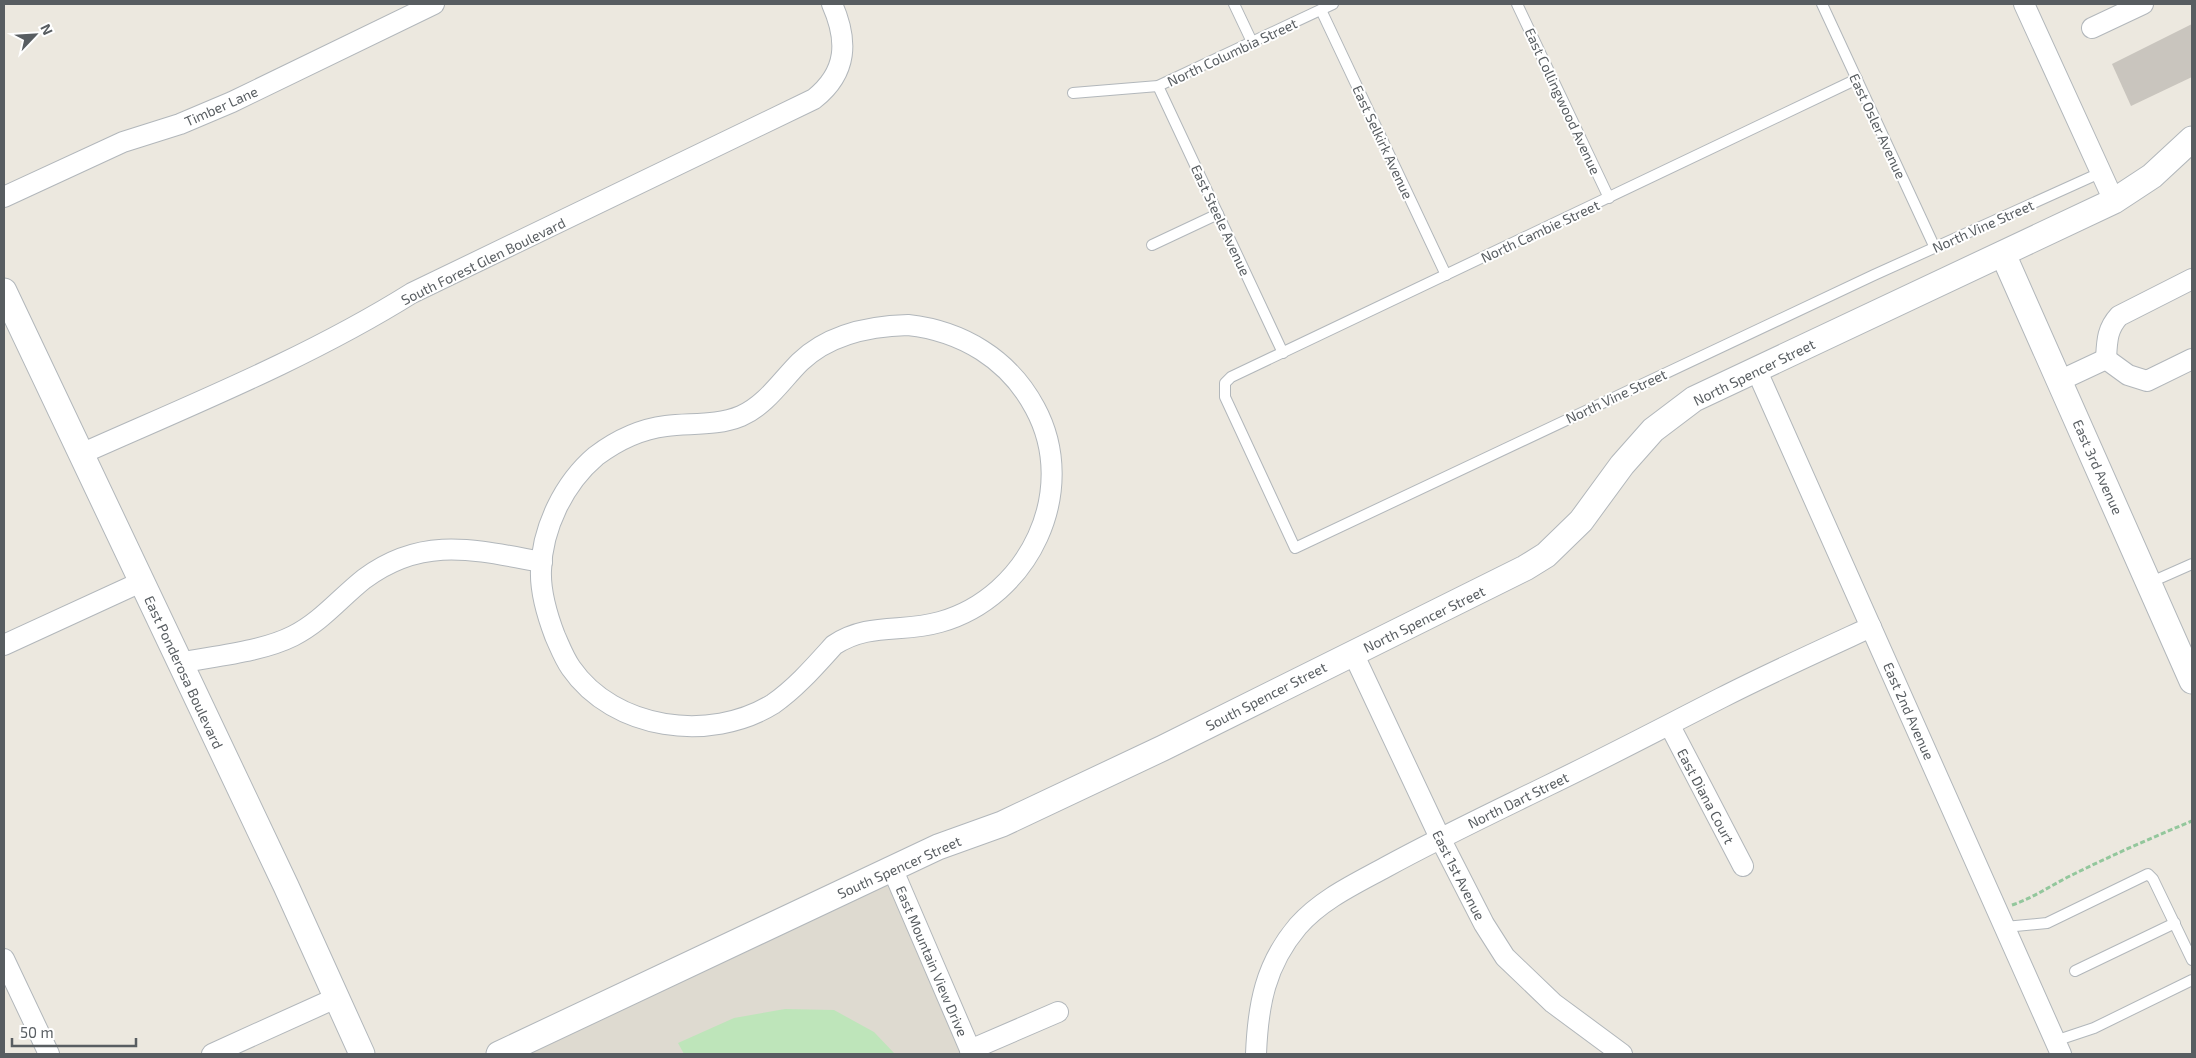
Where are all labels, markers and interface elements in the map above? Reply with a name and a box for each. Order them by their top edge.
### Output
north arrow [10,10,60,60]
street label: North Columbia Street [1164,14,1300,90]
text: N [37,21,57,37]
street label: East Collingwood Avenue [1522,25,1604,177]
street label: East Osler Avenue [1846,71,1910,181]
street label: Timber Lane [182,82,260,130]
street label: East Selkirk Avenue [1349,82,1417,202]
street label: East Steele Avenue [1188,162,1254,278]
street label: North Cambie Street [1478,196,1602,266]
street label: North Vine Street [1930,196,2036,256]
street label: South Forest Glen Boulevard [398,214,568,308]
street label: North Spencer Street [1690,335,1818,409]
street label: North Vine Street [1563,365,1669,427]
street label: East 3rd Avenue [2069,417,2127,517]
street label: North Spencer Street [1360,582,1488,656]
street label: East Ponderosa Boulevard [141,593,227,751]
street label: South Spencer Street [1203,658,1329,734]
street label: East 2nd Avenue [1880,660,1938,762]
street label: East Diana Court [1674,745,1738,847]
street label: North Dart Street [1465,768,1571,832]
street label: East 1st Avenue [1429,827,1489,923]
street label: South Spencer Street [835,832,963,902]
street label: East Mountain View Drive [893,883,971,1039]
scale bar [12,1016,136,1048]
text: 50 m [20,1023,54,1041]

